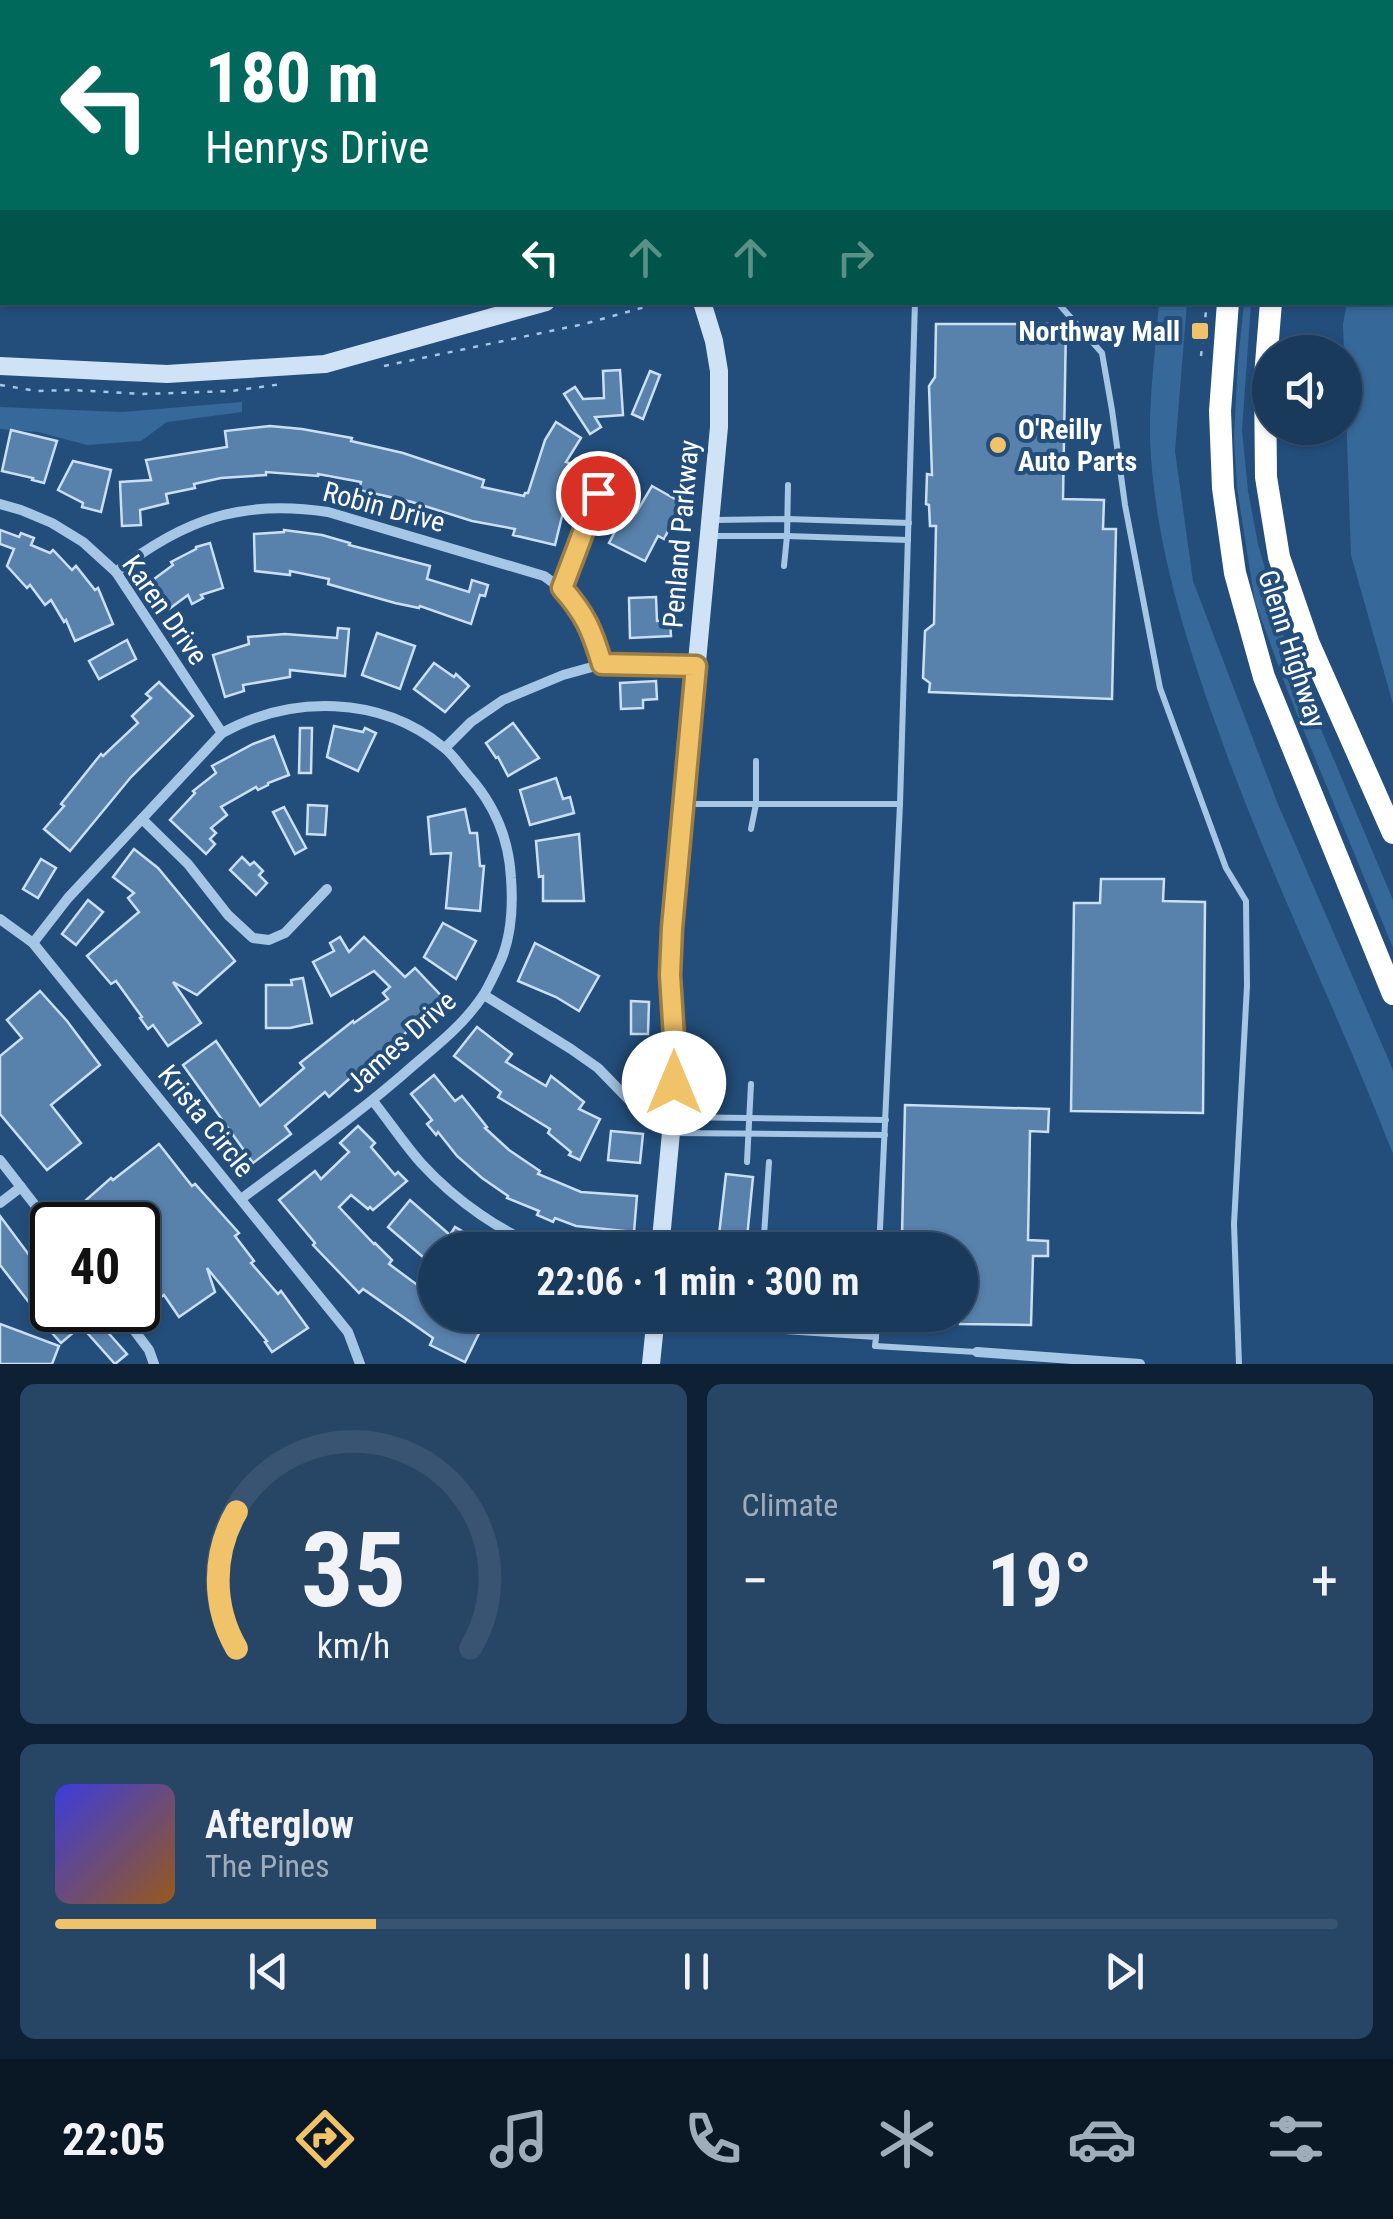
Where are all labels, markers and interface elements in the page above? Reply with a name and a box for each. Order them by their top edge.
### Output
text: 180 m [205,37,379,119]
icon: left [40,40,170,170]
text: Henrys Drive [205,121,429,174]
icon: left [513,230,568,285]
icon: ahead [618,230,673,285]
icon: ahead [723,230,778,285]
icon: right [828,230,883,285]
place label: Northway Mall [1018,315,1180,348]
marker: Northway Mall [1189,320,1211,342]
map controls [1252,335,1362,445]
button: sound [1252,335,1362,445]
place label: O'Reilly Auto Parts [1018,413,1137,478]
marker: O'Reilly Auto Parts [987,434,1009,456]
street label: Penland Parkway [656,438,706,629]
pin [556,451,641,536]
icon: arrive [571,466,626,521]
street label: Robin Drive [319,475,449,539]
street label: Karen Drive [115,549,215,671]
street label: Glenn Highway [1251,566,1333,732]
street label: James Drive [339,984,463,1100]
position arrow [622,1031,726,1135]
street label: Krista Circle [151,1058,261,1184]
speed limit sign: 40 [30,1202,160,1332]
text: 22:06 · 1 min · 300 m [537,1260,859,1304]
text: Climate [742,1486,838,1524]
text: 35 [301,1510,406,1631]
text: 19° [987,1536,1092,1624]
text: − [742,1549,769,1613]
text: + [1311,1549,1338,1613]
text: km/h [316,1625,390,1667]
text: Afterglow [205,1803,354,1847]
text: The Pines [205,1847,330,1885]
icon: previous [241,1944,296,1999]
icon: pause [669,1944,724,1999]
icon: next [1097,1944,1152,1999]
icon: directions [290,2104,360,2174]
icon: music [484,2104,554,2174]
icon: phone [678,2104,748,2174]
icon: climate [872,2104,942,2174]
icon: car [1067,2104,1137,2174]
icon: filters [1261,2104,1331,2174]
text: 22:05 [62,2113,165,2166]

